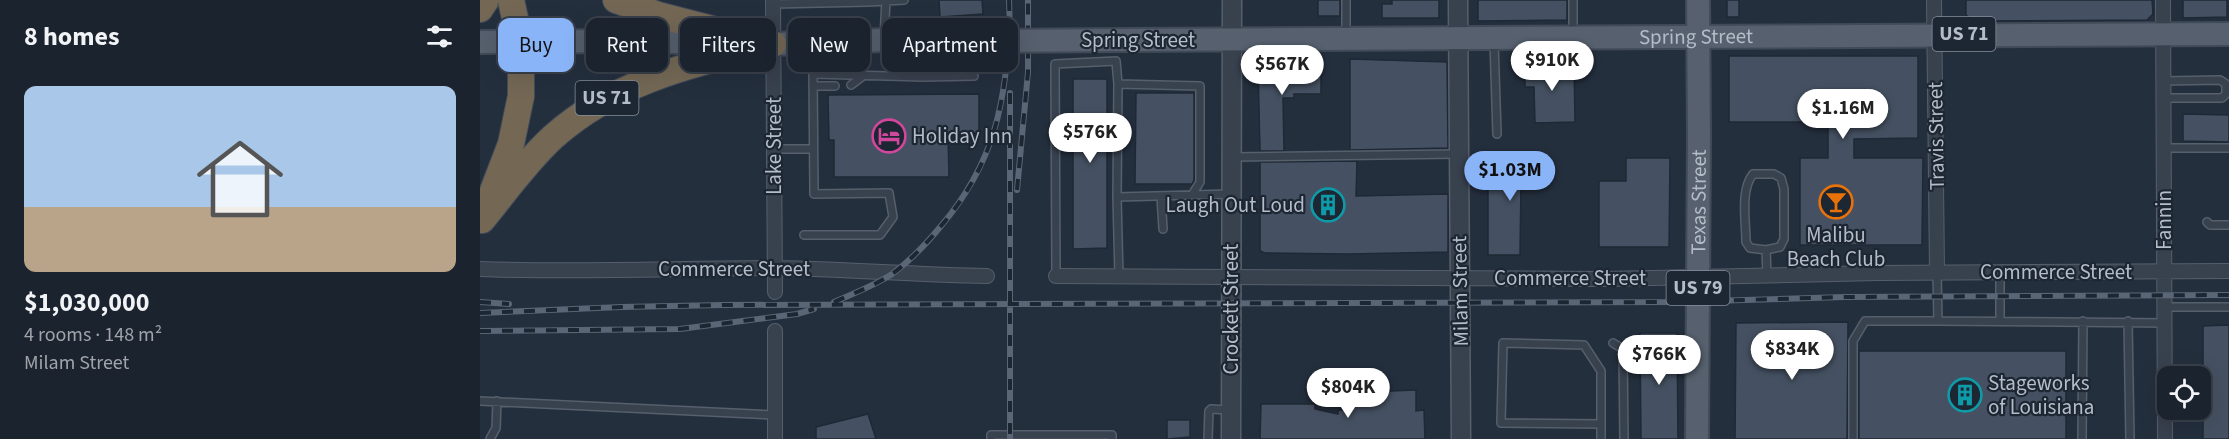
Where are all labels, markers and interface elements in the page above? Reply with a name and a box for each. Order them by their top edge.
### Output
road number: US 71 [1932,17,1996,51]
text: 8 homes [24,18,119,55]
chip: Buy [498,18,574,72]
chip: Rent [586,18,668,72]
chip: Filters [680,18,776,72]
chip: New [788,18,870,72]
chip: Apartment [882,18,1018,72]
icon: filters [423,20,456,53]
street label: Spring Street [1639,21,1753,52]
street label: Spring Street [1081,25,1195,55]
pin: $910K [1510,41,1594,92]
pin: $567K [1240,45,1324,96]
text: $910K [1525,46,1579,74]
text: $567K [1255,50,1309,78]
road number: US 71 [576,81,638,115]
street label: Travis Street [1920,82,1952,190]
pin: $1.16M [1794,89,1892,140]
text: $1.16M [1811,94,1875,122]
street label: Lake Street [759,97,789,195]
pin: $576K [1048,113,1132,164]
hotel icon: Holiday Inn [871,118,907,154]
text: $576K [1063,118,1117,146]
place label: Holiday Inn [912,121,1012,151]
icon: home [186,125,294,233]
street label: Texas Street [1683,149,1714,255]
pin: $1.03M [1461,151,1559,202]
text: $1.03M [1478,156,1542,184]
bar icon: Malibu Beach Club [1818,184,1854,220]
building icon: Laugh Out Loud [1310,187,1346,223]
place label: Laugh Out Loud [1165,190,1305,220]
street label: Fannin [2149,190,2179,250]
place label: Malibu Beach Club [1787,220,1885,274]
street label: Milam Street [1444,235,1476,347]
street label: Crockett Street [1216,244,1246,374]
street label: Commerce Street [658,254,810,284]
street label: Commerce Street [1980,257,2132,287]
street label: Commerce Street [1494,263,1646,293]
road number: US 79 [1666,271,1730,305]
text: $1,030,000 [24,284,149,321]
text: 4 rooms · 148 m² [24,321,162,349]
pin: $834K [1750,330,1834,381]
pin: $766K [1617,335,1701,386]
text: $834K [1765,335,1819,363]
text: $766K [1632,340,1686,368]
text: Milam Street [24,349,129,377]
map controls [2157,366,2211,420]
button: locate [2157,366,2211,420]
pin: $804K [1306,368,1390,419]
place label: Stageworks of Louisiana [1988,368,2094,422]
text: $804K [1321,373,1375,401]
building icon: Stageworks of Louisiana [1947,377,1983,413]

